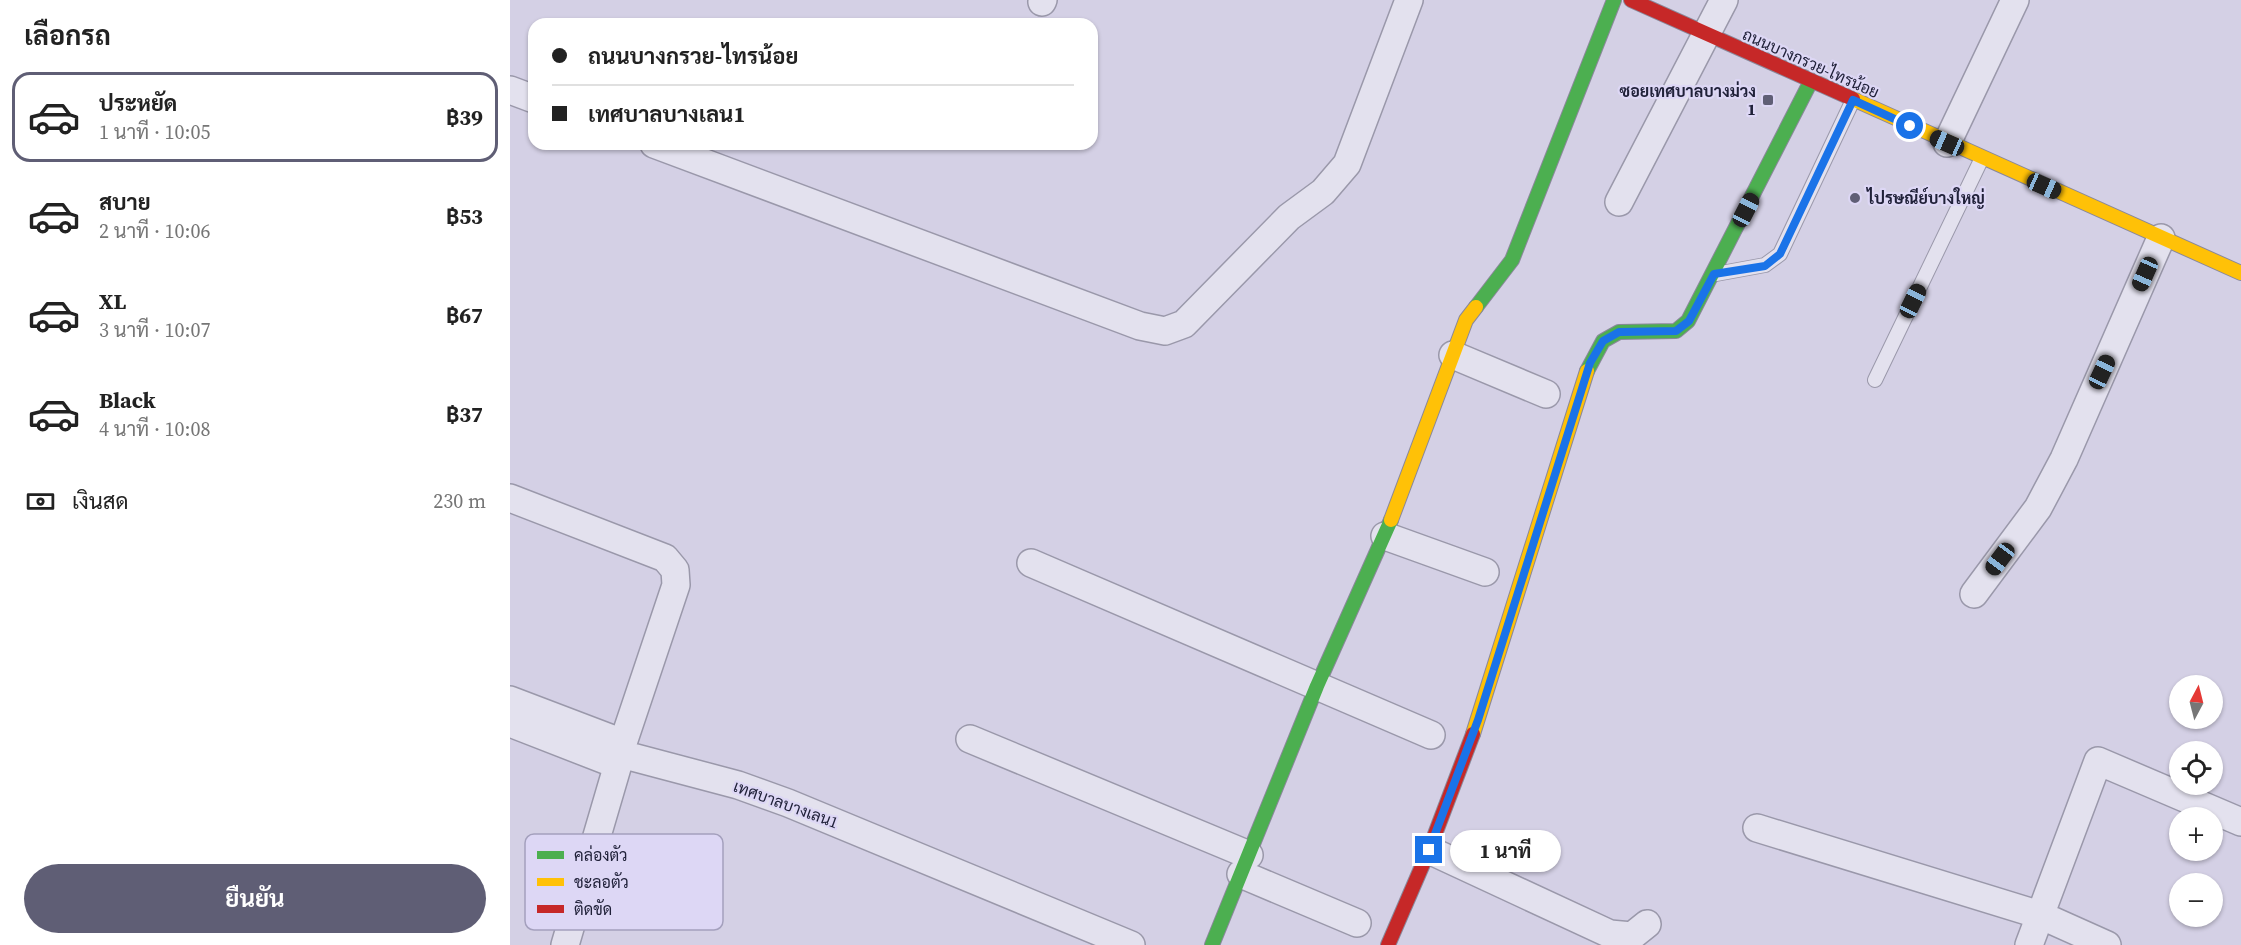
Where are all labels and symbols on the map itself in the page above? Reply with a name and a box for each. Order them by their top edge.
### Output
street label: ถนนบางกรวย-ไทรน้อย [1739,23,1883,103]
place label: ซอยเทศบาลบางม่วง 1 [1619,80,1756,120]
marker: ซอยเทศบาลบางม่วง 1 [1761,93,1775,107]
route start [1896,112,1923,139]
car [1927,127,1967,159]
car [2024,170,2064,202]
place label: ไปรษณีย์บางใหญ่ [1865,187,1985,209]
car [1730,190,1762,230]
marker: ไปรษณีย์บางใหญ่ [1848,191,1862,205]
car [2129,254,2161,294]
car [1897,281,1929,321]
car [2086,352,2118,392]
car [1982,539,2018,579]
north arrow [2169,675,2223,729]
street label: เทศบาลบางเลน1 [730,775,842,833]
callout: 1 นาที [1450,829,1561,871]
legend [525,834,723,930]
route end [1415,836,1442,863]
text: คล่องตัว [574,844,628,866]
text: ชะลอตัว [574,871,629,893]
text: ติดขัด [574,898,612,920]

